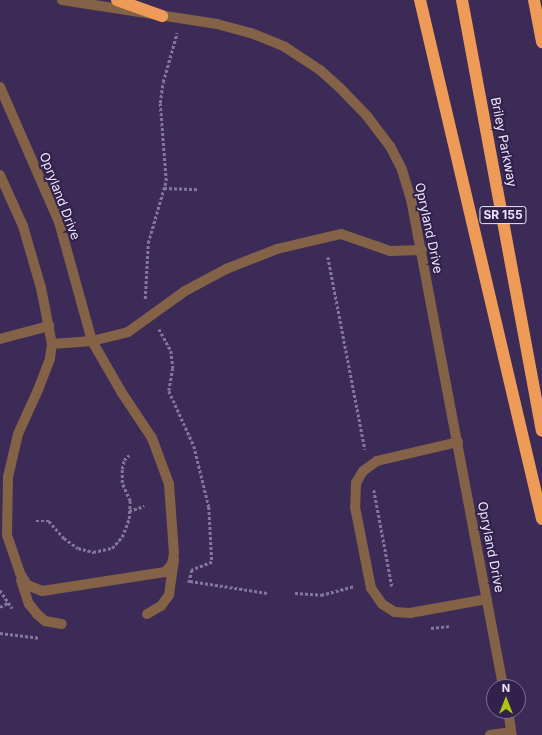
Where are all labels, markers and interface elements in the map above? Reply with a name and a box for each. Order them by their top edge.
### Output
street label: Briley Parkway [488,96,520,188]
street label: Opryland Drive [36,150,84,242]
street label: Opryland Drive [412,181,446,275]
road number: SR 155 [479,205,527,225]
street label: Opryland Drive [475,500,507,594]
north arrow [486,679,526,719]
text: N [502,681,510,695]

